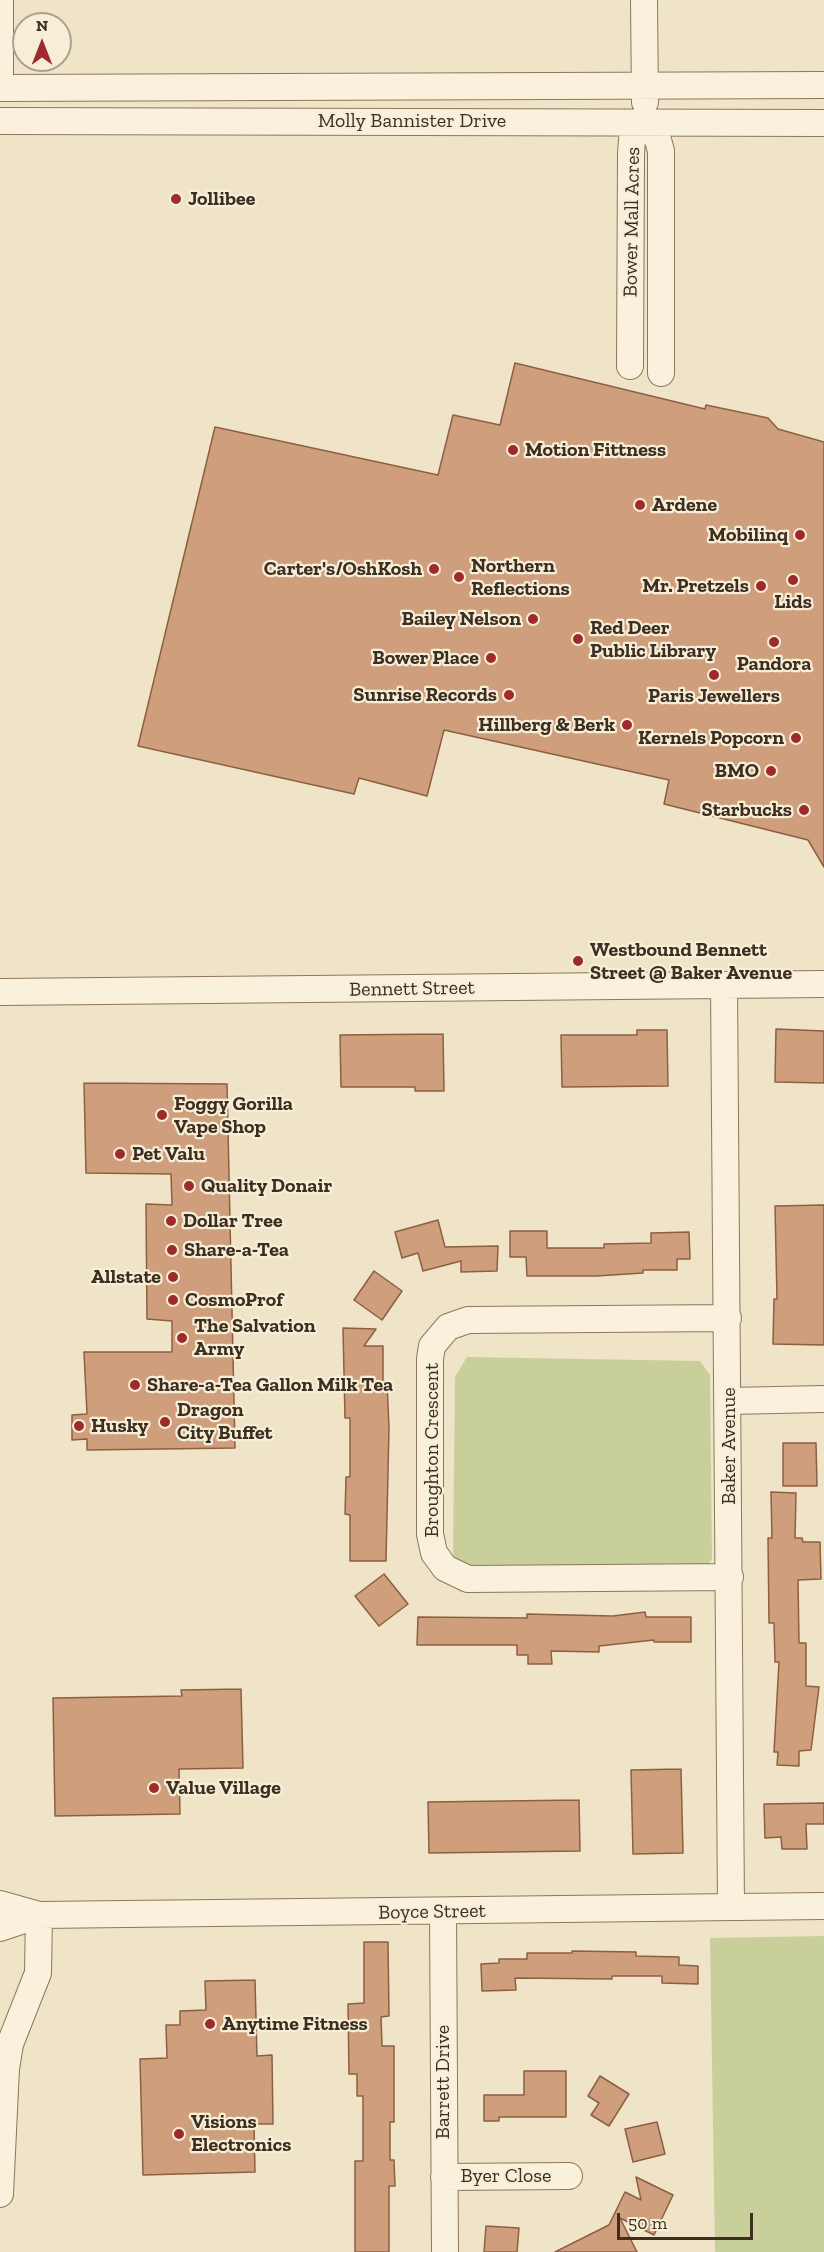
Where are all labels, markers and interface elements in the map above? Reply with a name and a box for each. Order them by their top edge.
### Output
north arrow [12,12,72,72]
text: N [36,16,48,35]
street label: Molly Bannister Drive [318,109,506,133]
street label: Bower Mall Acres [619,147,645,297]
place label: Jollibee [188,187,255,211]
marker: Jollibee [169,192,183,206]
place label: Motion Fittness [525,438,666,462]
marker: Motion Fittness [506,443,520,457]
place label: Ardene [652,493,717,517]
marker: Ardene [633,498,647,512]
place label: Mobilinq [708,523,788,547]
marker: Mobilinq [793,528,807,542]
place label: Northern Reflections [471,554,570,601]
place label: Carter's/OshKosh [264,557,422,581]
marker: Carter's/OshKosh [427,562,441,576]
marker: Northern Reflections [452,570,466,584]
marker: Lids [786,573,800,587]
place label: Mr. Pretzels [642,574,749,598]
marker: Mr. Pretzels [754,579,768,593]
place label: Lids [774,590,812,614]
place label: Bailey Nelson [402,607,521,631]
marker: Bailey Nelson [526,612,540,626]
place label: Red Deer Public Library [590,616,716,663]
marker: Red Deer Public Library [571,632,585,646]
marker: Pandora [767,635,781,649]
place label: Bower Place [372,646,479,670]
marker: Bower Place [484,651,498,665]
place label: Pandora [737,652,811,676]
marker: Paris Jewellers [707,668,721,682]
place label: Sunrise Records [353,683,497,707]
place label: Paris Jewellers [648,684,780,708]
marker: Sunrise Records [502,688,516,702]
place label: Hillberg & Berk [478,713,615,737]
marker: Hillberg & Berk [620,718,634,732]
place label: Kernels Popcorn [638,726,784,750]
marker: Kernels Popcorn [789,731,803,745]
place label: BMO [715,759,759,783]
marker: BMO [764,764,778,778]
place label: Starbucks [702,798,792,822]
marker: Starbucks [797,803,811,817]
place label: Westbound Bennett Street @ Baker Avenue [590,938,792,985]
marker: Westbound Bennett Street @ Baker Avenue [571,954,585,968]
street label: Bennett Street [349,976,475,1002]
place label: Foggy Gorilla Vape Shop [174,1092,293,1139]
marker: Foggy Gorilla Vape Shop [155,1108,169,1122]
place label: Pet Valu [132,1142,205,1166]
marker: Pet Valu [113,1147,127,1161]
place label: Quality Donair [201,1174,332,1198]
marker: Quality Donair [182,1179,196,1193]
place label: Dollar Tree [183,1209,283,1233]
marker: Dollar Tree [164,1214,178,1228]
place label: Share-a-Tea [184,1238,289,1262]
marker: Share-a-Tea [165,1243,179,1257]
place label: Allstate [91,1265,161,1289]
marker: Allstate [166,1270,180,1284]
place label: CosmoProf [185,1288,283,1312]
marker: CosmoProf [166,1293,180,1307]
place label: The Salvation Army [194,1314,316,1361]
marker: The Salvation Army [175,1331,189,1345]
street label: Broughton Crescent [420,1363,444,1537]
place label: Share-a-Tea Gallon Milk Tea [147,1373,393,1397]
marker: Share-a-Tea Gallon Milk Tea [128,1378,142,1392]
street label: Baker Avenue [717,1387,741,1505]
place label: Dragon City Buffet [177,1398,273,1445]
place label: Husky [91,1414,148,1438]
marker: Dragon City Buffet [158,1415,172,1429]
marker: Husky [72,1419,86,1433]
place label: Value Village [166,1776,281,1800]
marker: Value Village [147,1781,161,1795]
street label: Boyce Street [378,1899,486,1925]
place label: Anytime Fitness [222,2012,368,2036]
marker: Anytime Fitness [203,2017,217,2031]
street label: Barrett Drive [431,2025,455,2139]
place label: Visions Electronics [191,2110,291,2157]
marker: Visions Electronics [172,2127,186,2141]
street label: Byer Close [461,2164,551,2188]
scale bar [620,2201,756,2239]
text: 50 m [628,2212,667,2234]

